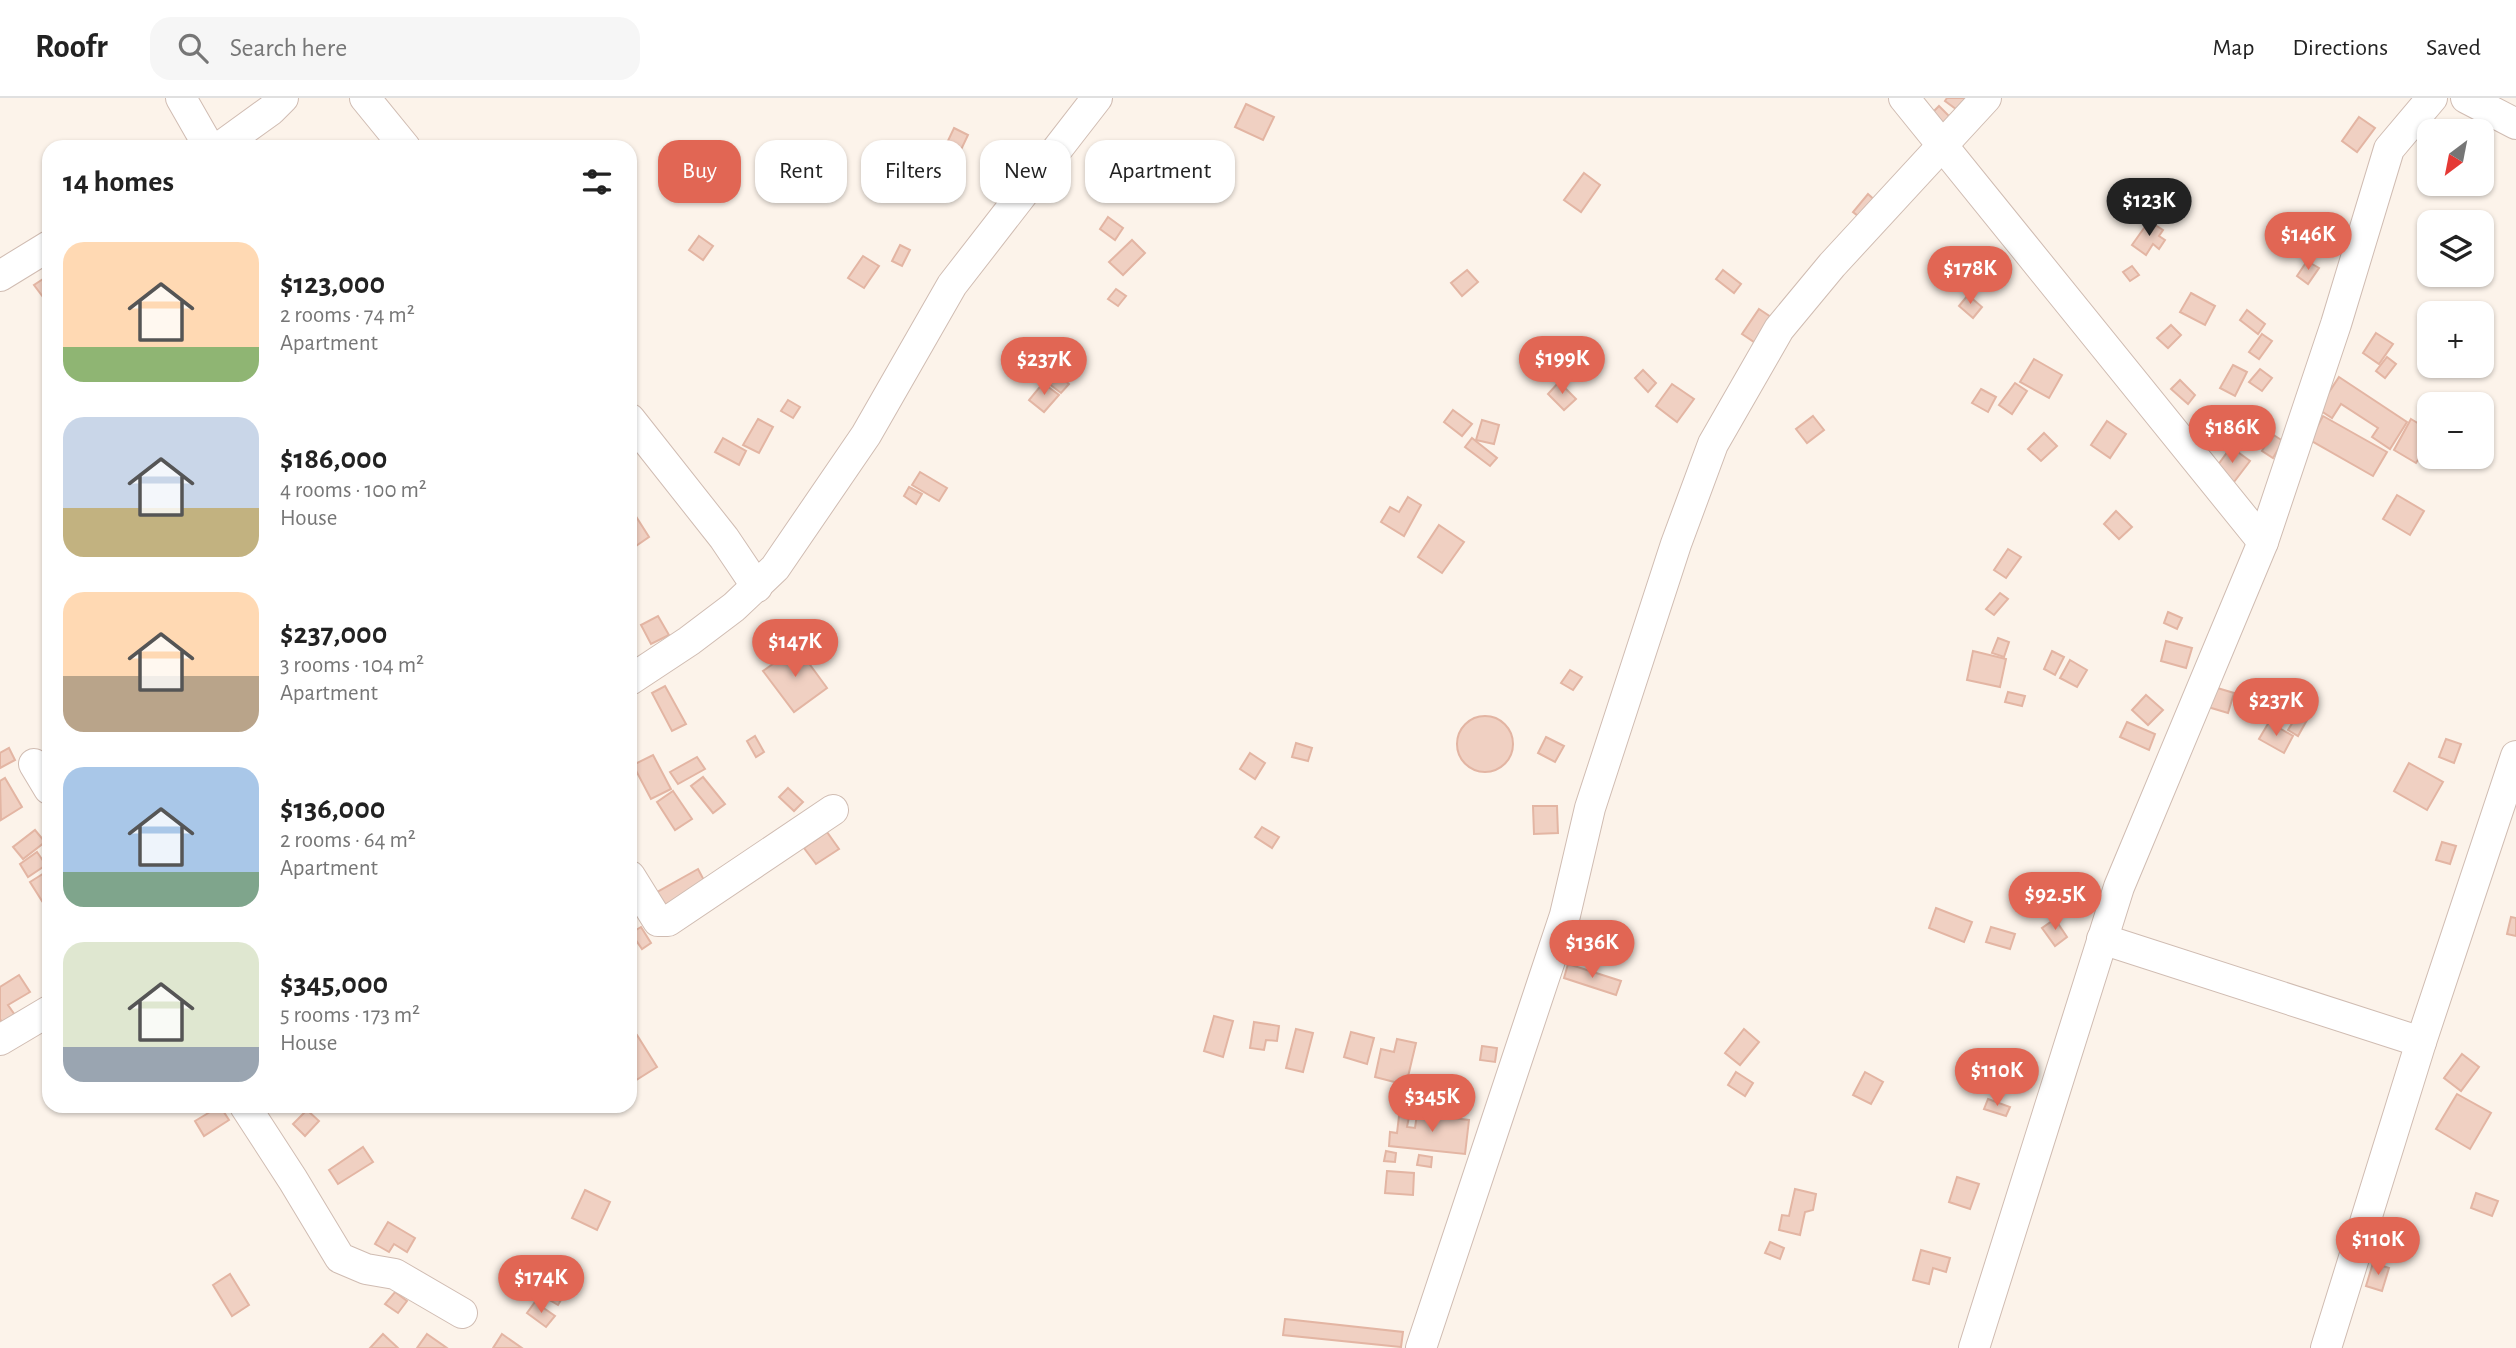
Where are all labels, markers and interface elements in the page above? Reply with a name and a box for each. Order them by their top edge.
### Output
search box [150,17,640,80]
icon: search [174,29,212,67]
text: Roofr [35,31,108,64]
text: Search here [230,35,347,61]
text: Map [2212,36,2254,60]
text: Directions [2292,36,2388,60]
text: Saved [2426,36,2481,60]
north arrow [2417,119,2494,196]
map controls [2417,119,2494,469]
chip: Buy [658,140,741,203]
chip: Rent [755,140,847,203]
chip: Filters [861,140,966,203]
chip: New [980,140,1071,203]
chip: Apartment [1085,140,1235,203]
icon: filters [578,163,616,201]
text: 14 homes [63,167,174,197]
pin: $123K [2100,178,2198,238]
text: $123K [2123,189,2175,212]
button: layers [2417,210,2494,287]
pin: $146K [2259,212,2357,272]
text: $146K [2281,223,2335,246]
pin: $178K [1921,246,2019,306]
text: $178K [1943,257,1997,280]
text: $123,000 [280,269,385,299]
icon: home [119,270,203,354]
button: + [2417,301,2494,378]
text: 2 rooms · 74 m² [280,304,415,327]
text: Apartment [280,332,378,355]
pin: $199K [1513,336,1611,396]
pin: $237K [995,338,1093,397]
text: $199K [1535,347,1589,370]
text: $237K [1017,348,1071,371]
button: − [2417,392,2494,469]
pin: $186K [2183,406,2281,465]
text: $186K [2205,416,2259,439]
text: $186,000 [280,444,387,474]
icon: home [119,445,203,529]
text: 4 rooms · 100 m² [280,479,427,502]
text: House [280,507,337,530]
text: $237,000 [280,619,387,649]
icon: home [119,620,203,704]
pin: $147K [746,620,844,679]
text: $147K [768,630,822,653]
text: 3 rooms · 104 m² [280,654,424,677]
pin: $237K [2227,678,2325,738]
text: Apartment [280,682,378,705]
text: $237K [2249,689,2303,712]
text: $136,000 [280,794,385,824]
icon: home [119,795,203,879]
text: 2 rooms · 64 m² [280,829,416,852]
text: Apartment [280,857,378,880]
pin: $92.5K [1998,872,2112,932]
text: $92.5K [2025,883,2085,906]
pin: $136K [1543,920,1641,980]
text: $136K [1565,931,1619,954]
text: $345,000 [280,969,388,999]
icon: home [119,970,203,1054]
text: 5 rooms · 173 m² [280,1004,420,1027]
text: House [280,1032,337,1055]
pin: $110K [1948,1048,2046,1108]
text: $110K [1971,1059,2023,1082]
pin: $345K [1383,1074,1481,1134]
text: $345K [1404,1085,1460,1108]
pin: $110K [2329,1218,2427,1277]
text: $110K [2352,1228,2404,1251]
pin: $174K [492,1256,590,1315]
text: $174K [514,1266,568,1289]

